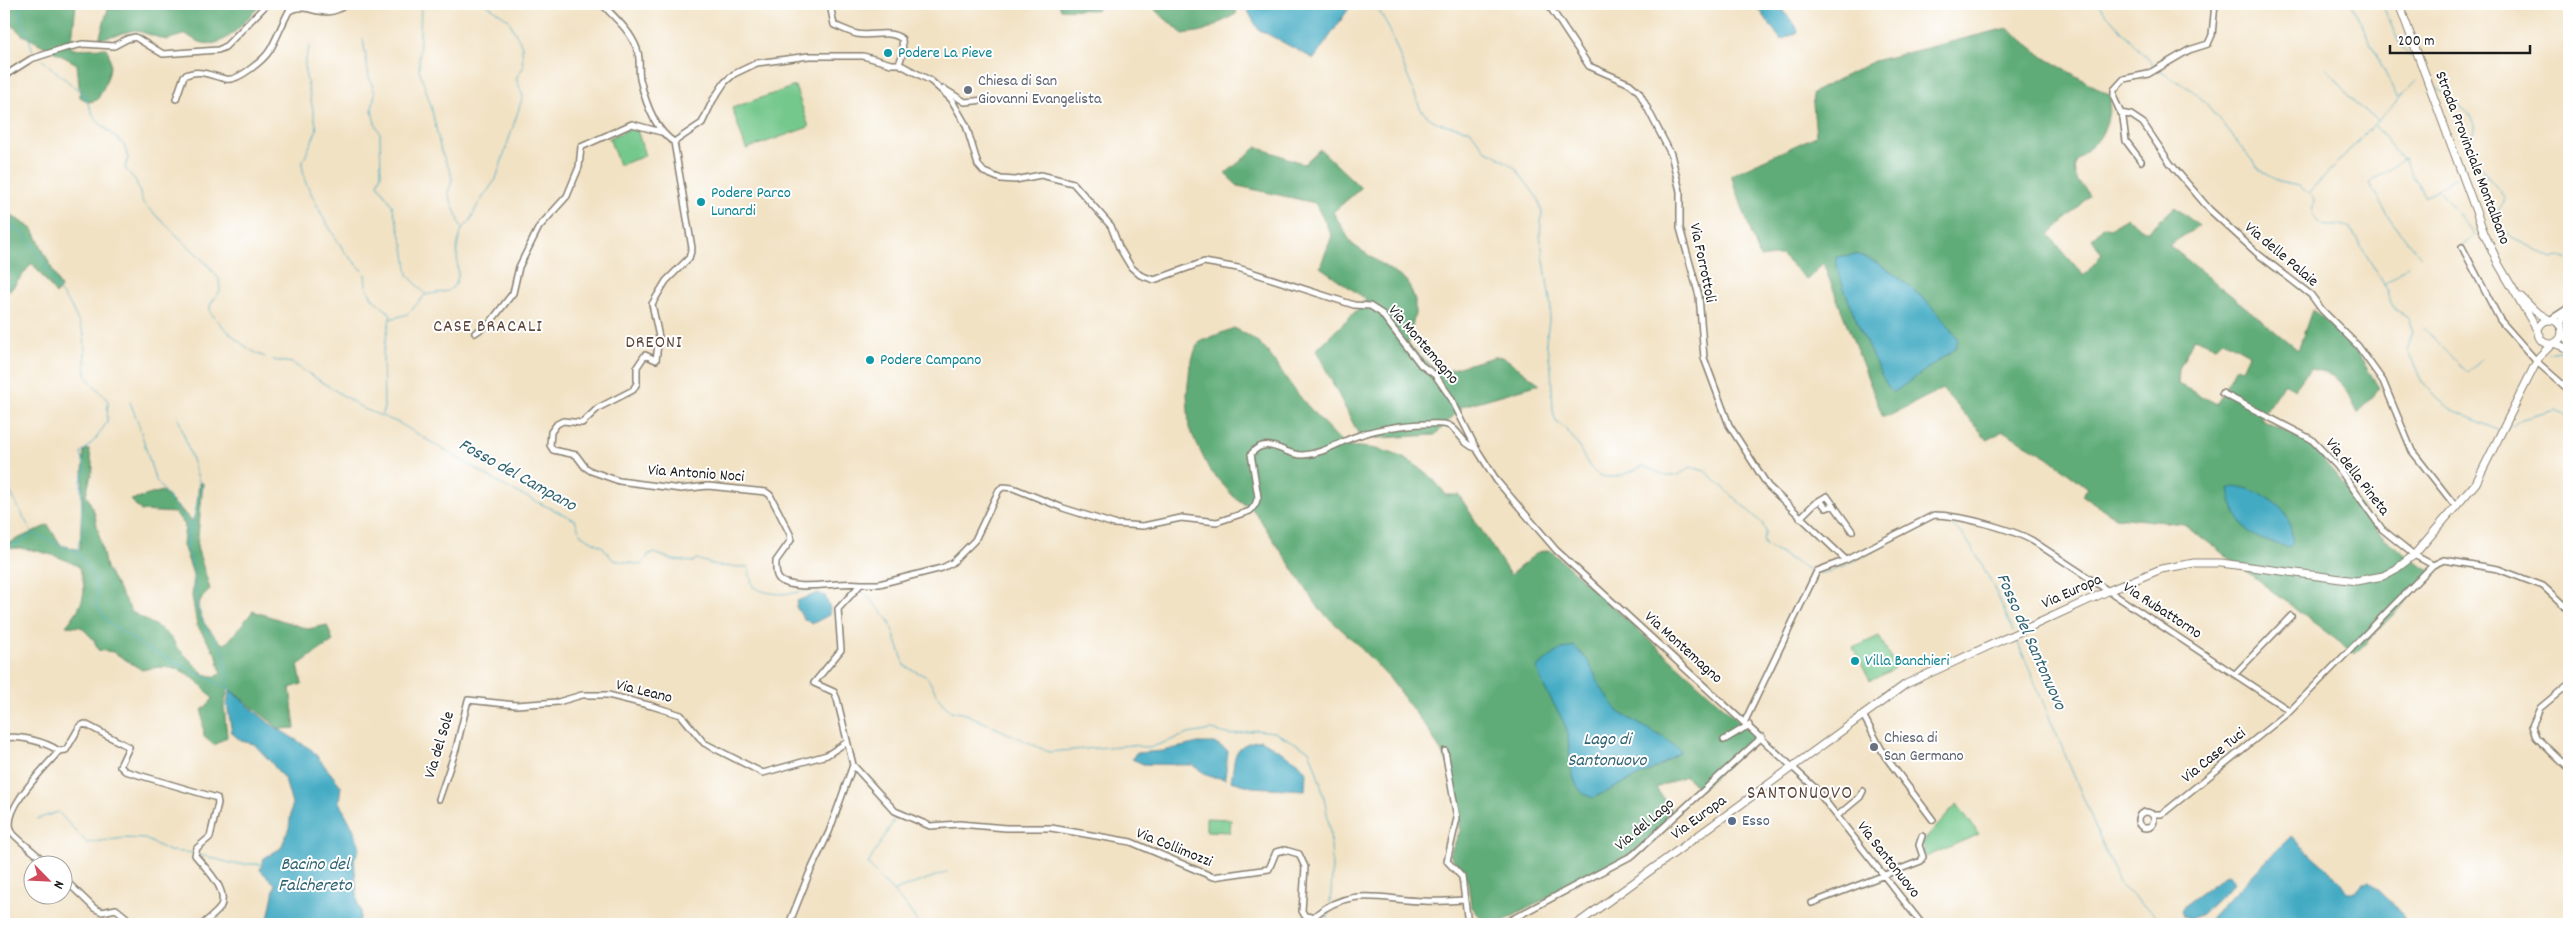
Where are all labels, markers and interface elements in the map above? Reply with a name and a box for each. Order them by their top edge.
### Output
scale bar [2390,22,2530,54]
text: 200 m [2398,31,2435,53]
place label: Podere La Pieve [898,42,992,65]
marker: Podere La Pieve [882,47,894,59]
street label: Strada Provinciale Montalbano [2428,68,2516,248]
place label: Chiesa di San Giovanni Evangelista [978,70,1102,111]
marker: Chiesa di San Giovanni Evangelista [962,84,974,96]
place label: Podere Parco Lunardi [711,182,791,223]
marker: Podere Parco Lunardi [695,196,707,208]
street label: Via delle Palaie [2239,217,2323,293]
street label: Via Forrottoli [1682,221,1722,305]
street label: Via Montemagno [1382,300,1464,390]
district label: CASE BRACALI [433,315,543,340]
district label: DREONI [625,331,683,356]
place label: Podere Campano [880,349,981,372]
marker: Podere Campano [864,354,876,366]
water label: Fosso del Campano [454,433,581,519]
street label: Via della Pineta [2319,433,2395,521]
street label: Via Antonio Noci [647,459,745,489]
street label: Via Europa [2038,568,2106,615]
water label: Fosso del Santonuovo [1989,570,2072,715]
street label: Via Rubattorno [2118,577,2206,645]
street label: Via Montemagno [1639,606,1727,690]
place label: Villa Banchieri [1865,650,1950,673]
marker: Villa Banchieri [1849,655,1861,667]
street label: Via Leano [613,674,675,710]
street label: Via del Sole [419,709,461,781]
street label: Via Case Tuci [2177,723,2251,789]
place label: Chiesa di San Germano [1884,727,1964,768]
water label: Lago di Santonuovo [1568,728,1647,774]
marker: Chiesa di San Germano [1868,741,1880,753]
district label: SANTONUOVO [1747,781,1853,808]
street label: Via Europa [1666,790,1732,846]
street label: Via del Lago [1610,793,1680,857]
place label: Esso [1742,810,1770,833]
marker: Esso [1726,815,1738,827]
street label: Via Santonuovo [1851,817,1925,903]
street label: Via Collimozzi [1132,822,1216,874]
water label: Bacino del Falchereto [278,853,353,899]
north arrow [22,856,72,906]
text: N [47,877,69,892]

